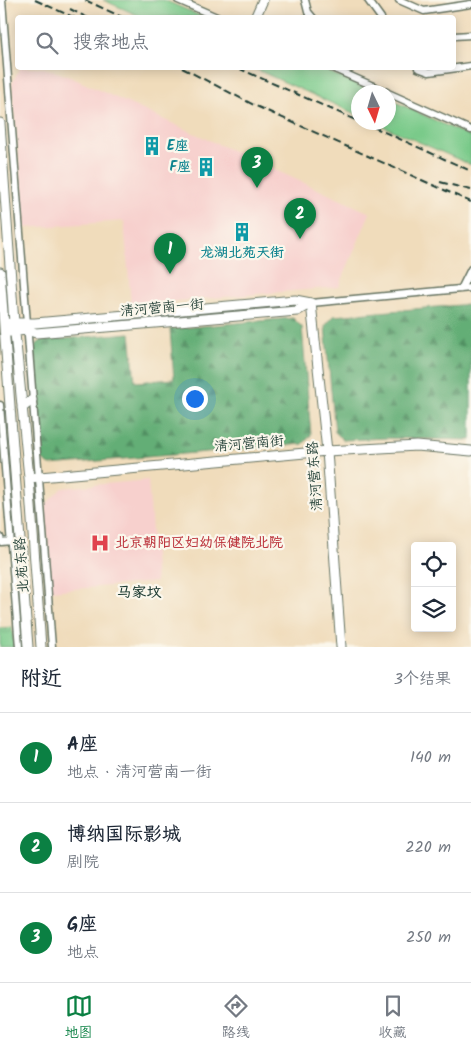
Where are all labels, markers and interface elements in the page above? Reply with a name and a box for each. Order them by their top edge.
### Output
search box [15,15,456,70]
text: 搜索地点 [73,28,149,58]
icon: search [33,29,61,57]
north arrow [351,85,396,130]
building icon: E座 [141,135,163,157]
place label: E座 [167,135,189,157]
pin: 3 [241,147,273,188]
place label: F座 [169,156,191,178]
building icon: F座 [195,156,217,178]
pin: 2 [284,198,316,239]
building icon: 龙湖北苑天街 [231,221,253,243]
pin: 1 [154,233,186,274]
place label: 龙湖北苑天街 [200,242,284,264]
street label: 清河营南一街 [119,293,205,323]
your location [182,386,208,412]
street label: 清河营南街 [213,430,285,458]
street label: 清河营东路 [302,440,328,512]
hospital icon: 北京朝阳区妇幼保健院北院 [89,532,111,554]
place label: 北京朝阳区妇幼保健院北院 [115,532,283,554]
street label: 北苑东路 [9,536,35,594]
map controls [411,542,456,632]
button: locate [411,542,456,587]
district label: 马家坟 [116,581,162,605]
button: layers [411,587,456,632]
text: 附近 [20,663,62,696]
text: 3个结果 [394,667,451,692]
text: A座 [67,730,98,760]
text: 1 [34,745,38,770]
text: 140 m [410,745,451,770]
text: 地点 · 清河营南一街 [67,760,212,785]
text: 博纳国际影城 [67,820,181,850]
text: 2 [31,835,41,860]
text: 220 m [405,835,451,860]
text: 剧院 [67,850,99,875]
text: G座 [67,910,97,940]
text: 3 [32,925,40,950]
text: 250 m [406,925,451,950]
text: 地点 [67,940,99,965]
tab: 地图 [65,992,93,1044]
tab: 路线 [222,992,250,1044]
tab: 收藏 [379,992,407,1044]

